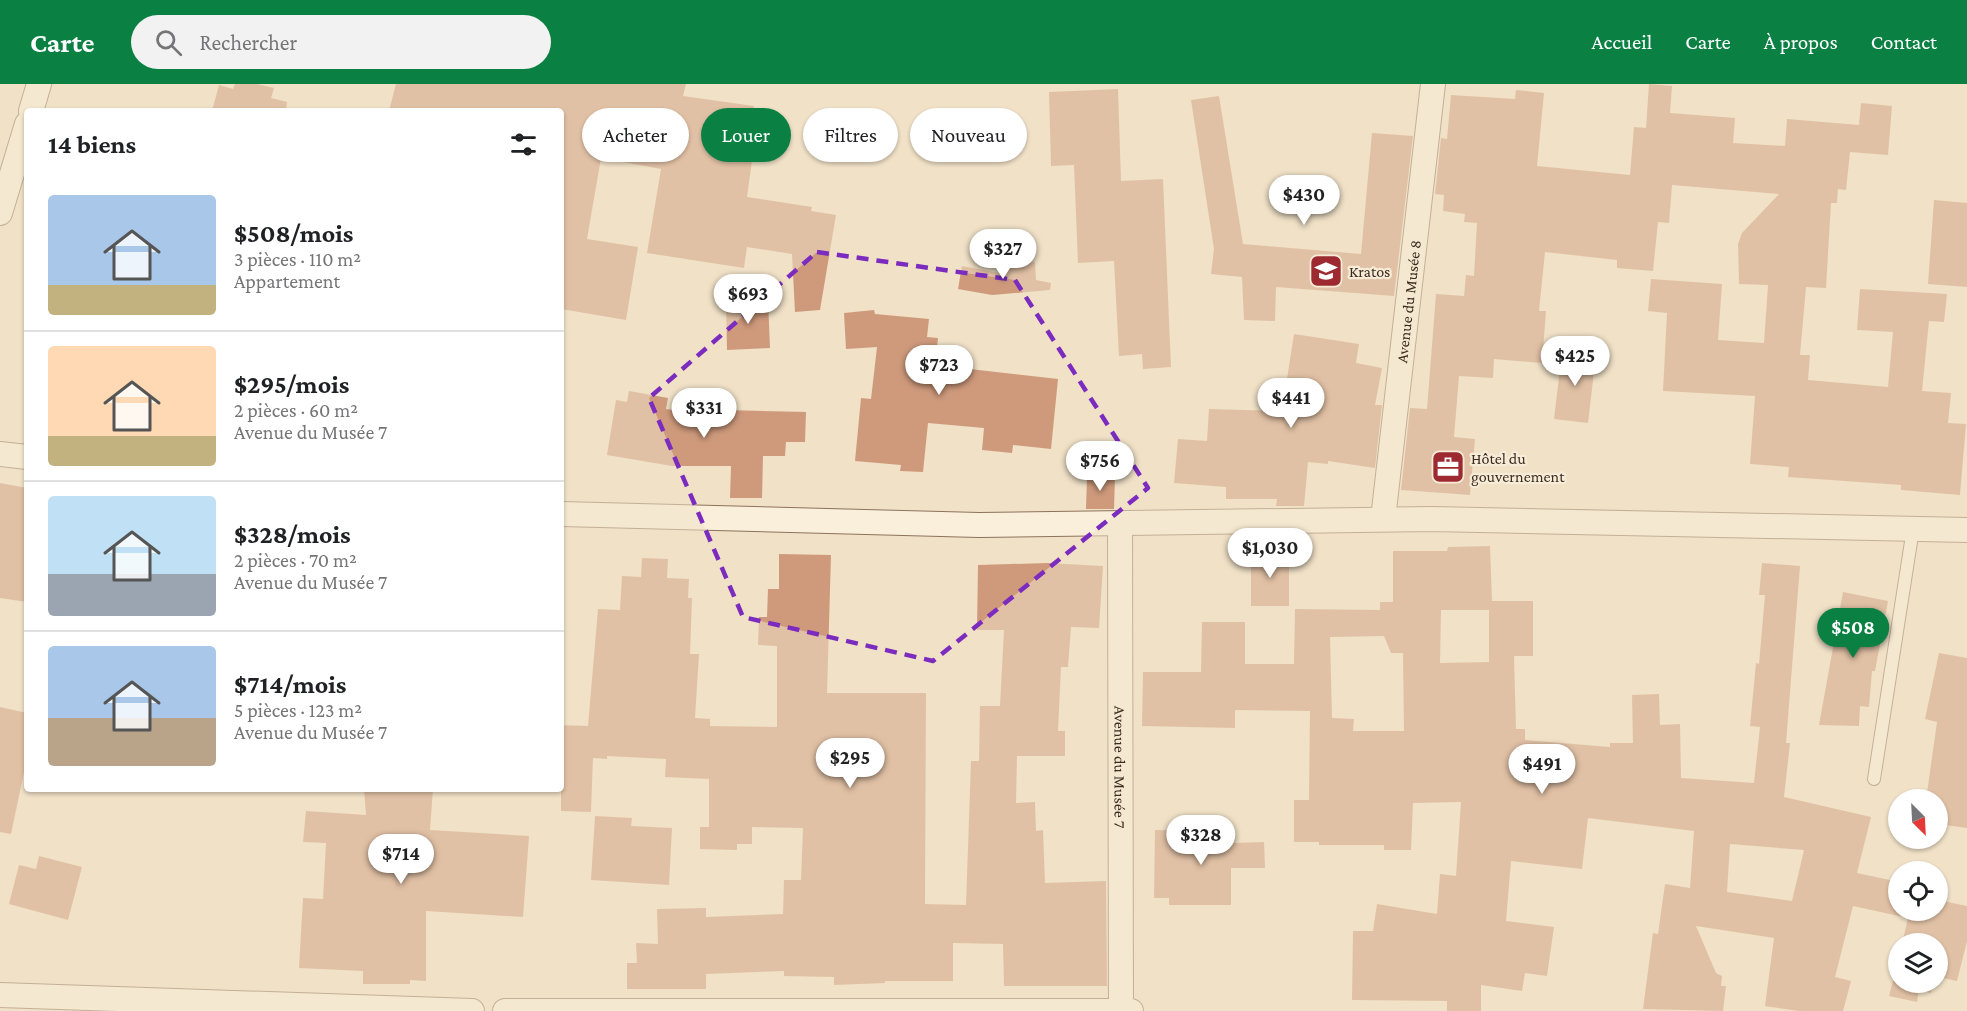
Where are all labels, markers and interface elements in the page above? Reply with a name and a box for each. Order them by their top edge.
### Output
search box [131,15,551,69]
icon: search [152,26,185,59]
text: Carte [30,27,95,58]
text: Rechercher [200,30,297,55]
text: Accueil [1592,30,1652,54]
text: Carte [1685,30,1731,54]
text: À propos [1764,30,1838,54]
text: Contact [1871,30,1937,54]
chip: Acheter [582,108,689,162]
chip: Louer [701,108,791,162]
chip: Filtres [803,108,898,162]
chip: Nouveau [910,108,1027,162]
icon: filters [507,128,540,161]
text: 14 biens [48,130,136,159]
pin: $430 [1268,175,1340,226]
text: $430 [1283,183,1325,205]
icon: home [96,219,168,291]
text: $508/mois [234,219,353,248]
pin: $327 [967,229,1039,280]
text: $327 [984,237,1022,259]
street label: Avenue du Musée 8 [1392,239,1424,364]
text: 3 pièces · 110 m² [234,248,361,270]
school or university icon: Kratos [1308,253,1344,289]
place label: Kratos [1349,263,1390,280]
text: Appartement [234,270,340,292]
pin: $693 [712,274,784,325]
text: $693 [728,282,768,304]
pin: $425 [1539,336,1611,387]
text: $425 [1555,344,1595,366]
pin: $723 [903,345,975,396]
text: $723 [919,353,959,375]
icon: home [96,370,168,442]
text: $295/mois [234,370,349,399]
pin: $441 [1255,378,1327,429]
text: $441 [1271,386,1311,408]
pin: $331 [668,388,740,439]
text: $331 [686,396,722,418]
text: 2 pièces · 60 m² [234,399,358,421]
text: Avenue du Musée 7 [234,421,387,443]
pin: $756 [1064,441,1136,492]
text: $756 [1080,449,1120,471]
office icon: Hôtel du gouvernement [1430,449,1466,485]
place label: Hôtel du gouvernement [1471,450,1565,486]
icon: home [96,520,168,592]
text: $328/mois [234,520,351,549]
pin: $1,030 [1221,528,1319,579]
text: $1,030 [1242,536,1298,558]
text: 2 pièces · 70 m² [234,549,357,571]
text: Avenue du Musée 7 [234,571,387,593]
pin: $508 [1817,608,1889,659]
text: $508 [1831,616,1875,638]
icon: home [96,670,168,742]
text: $714/mois [234,670,346,699]
text: 5 pièces · 123 m² [234,699,362,721]
street label: Avenue du Musée 7 [1112,706,1129,829]
text: Avenue du Musée 7 [234,721,387,743]
pin: $295 [814,738,886,789]
pin: $491 [1506,744,1578,795]
text: $295 [830,746,870,768]
text: $491 [1522,752,1562,774]
north arrow [1888,789,1948,849]
map controls [1888,789,1948,993]
pin: $328 [1165,815,1237,866]
text: $328 [1180,823,1222,845]
pin: $714 [365,834,437,885]
text: $714 [382,842,420,864]
button: locate [1888,861,1948,921]
button: layers [1888,933,1948,993]

